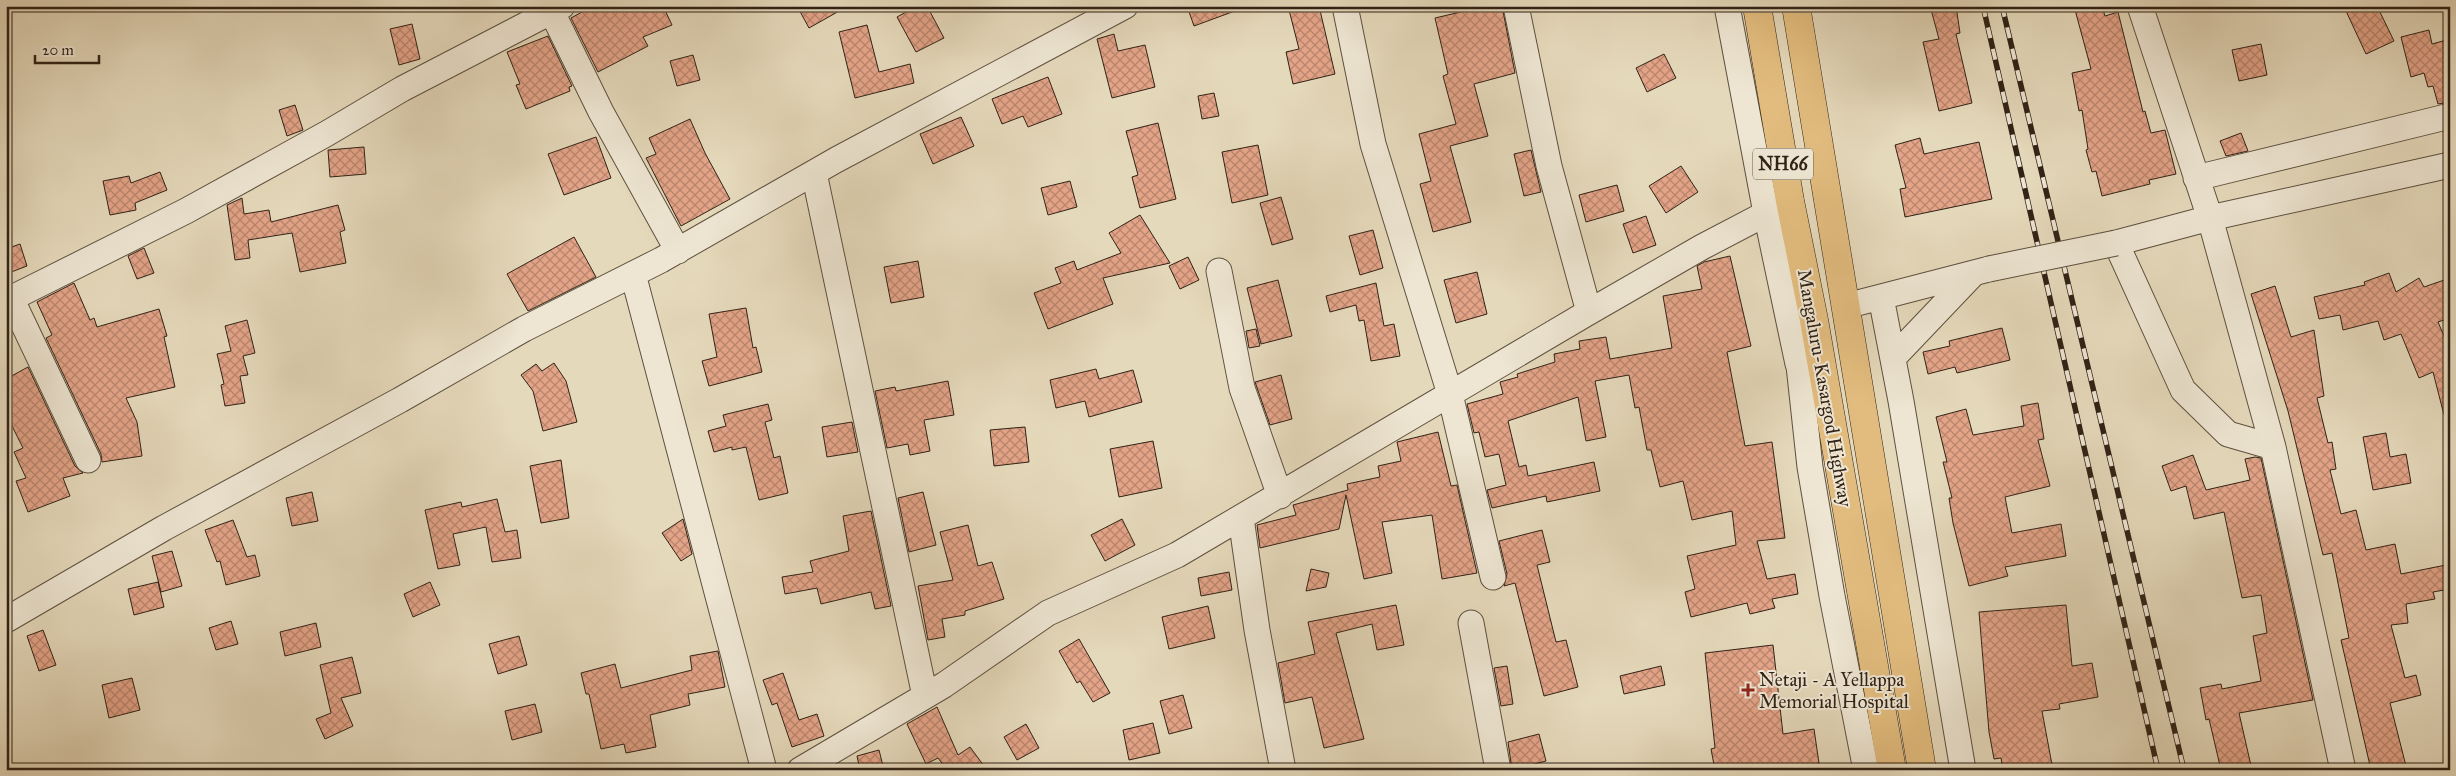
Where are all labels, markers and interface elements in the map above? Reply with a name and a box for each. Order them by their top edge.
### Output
scale bar [35,32,99,64]
text: 20 m [42,41,74,59]
road number: NH66 [1753,148,1813,180]
street label: Mangaluru-Kasargod Highway [1792,267,1857,510]
place label: Netaji - A Yellappa Memorial Hospital [1759,668,1910,713]
marker: Netaji - A Yellappa Memorial Hospital [1741,683,1755,697]

